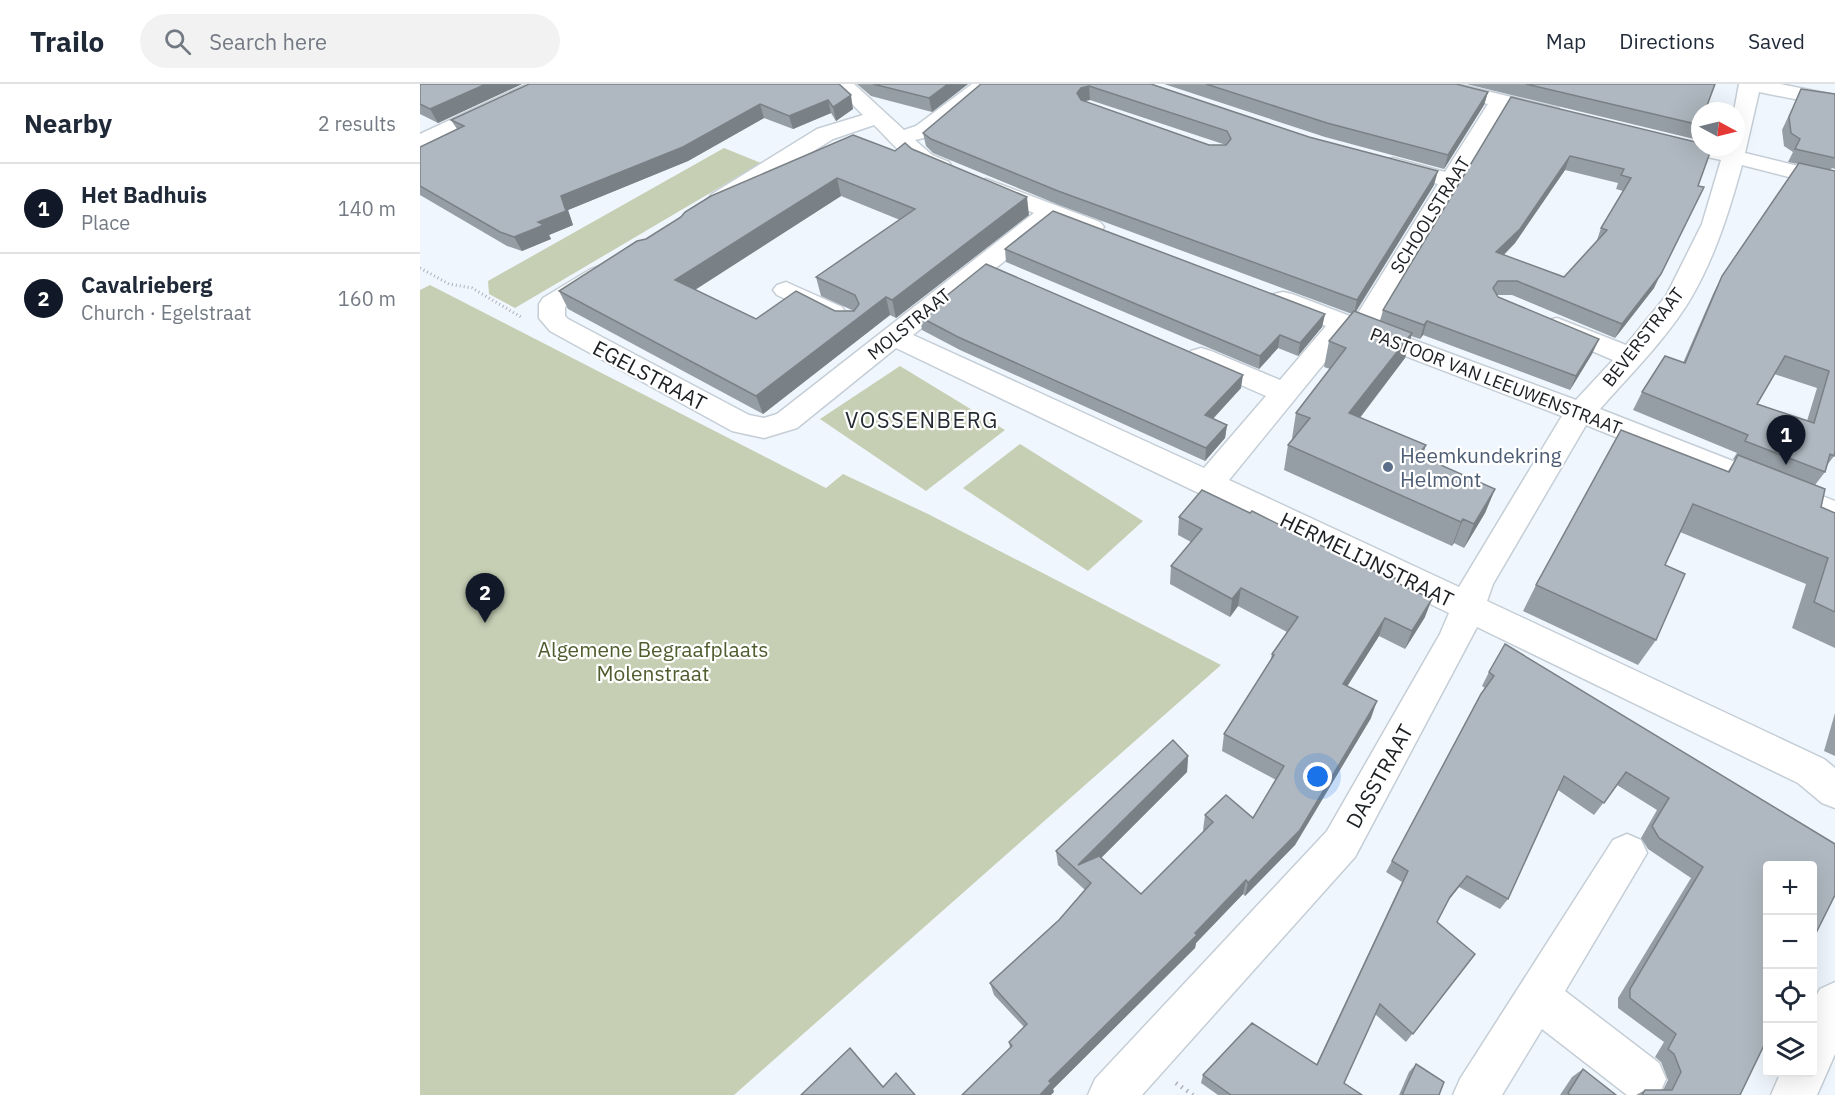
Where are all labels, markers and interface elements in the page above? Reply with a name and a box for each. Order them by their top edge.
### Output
search box [140,14,560,68]
text: Trailo [30,23,104,60]
icon: search [161,25,194,58]
text: Search here [209,27,327,56]
text: Map [1546,27,1586,55]
text: Directions [1619,27,1715,55]
text: Saved [1748,27,1805,55]
north arrow [1691,102,1745,156]
text: Nearby [24,106,112,140]
text: 2 results [318,110,396,137]
street label: SCHOOLSTRAAT [1385,152,1475,278]
text: Het Badhuis [81,180,207,209]
text: 1 [38,195,50,222]
text: 140 m [338,195,396,222]
text: Place [81,209,130,236]
text: Cavalrieberg [81,270,212,299]
street label: MOLSTRAAT [863,283,955,365]
street label: BEVERSTRAAT [1597,283,1689,391]
text: 2 [38,285,50,312]
text: 160 m [338,285,396,312]
text: Church · Egelstraat [81,299,251,326]
street label: PASTOOR VAN LEEUWENSTRAAT [1367,322,1625,440]
street label: EGELSTRAAT [588,333,712,417]
district label: VOSSENBERG [845,405,999,434]
pin: 1 [1766,416,1806,465]
place label: Heemkundekring Helmont [1400,441,1562,493]
marker: Heemkundekring Helmont [1381,460,1395,474]
street label: HERMELIJNSTRAAT [1276,505,1458,613]
pin: 2 [466,574,504,623]
park label: Algemene Begraafplaats Molenstraat [537,635,769,687]
street label: DASSTRAAT [1339,719,1419,833]
your location [1303,762,1332,791]
map controls [1763,861,1817,1077]
button: + [1763,861,1817,915]
button: − [1763,915,1817,969]
button: locate [1763,969,1817,1023]
button: layers [1763,1023,1817,1077]

